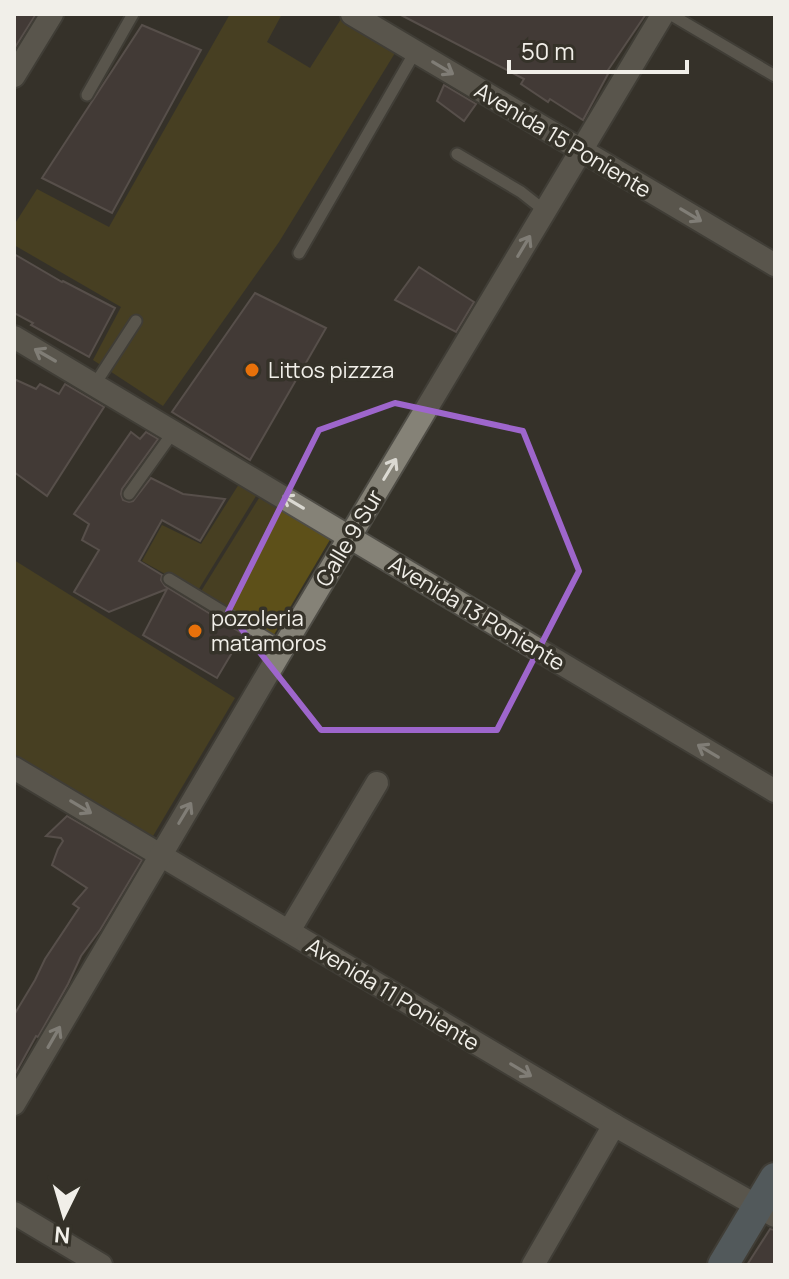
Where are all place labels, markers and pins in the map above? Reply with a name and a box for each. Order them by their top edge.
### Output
place label: Littos pizzza [268,355,394,385]
marker: Littos pizzza [243,361,261,379]
place label: pozoleria matamoros [211,603,327,658]
marker: pozoleria matamoros [186,622,204,640]

